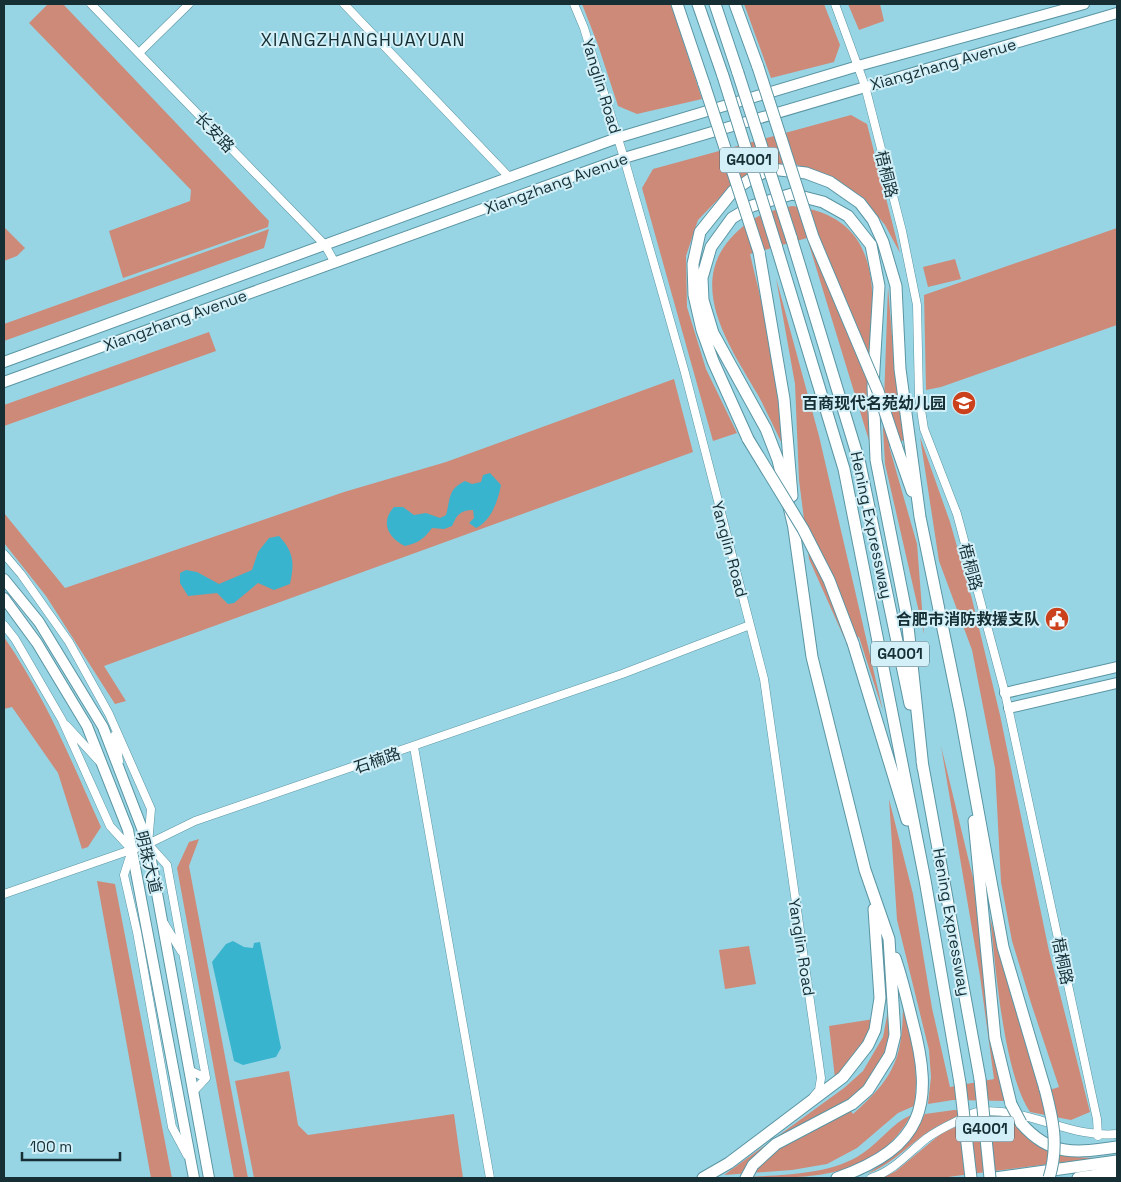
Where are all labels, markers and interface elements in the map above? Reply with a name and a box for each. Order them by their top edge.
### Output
district label: XIANGZHANGHUAYUAN [261,28,465,51]
street label: Xiangzhang Avenue [868,34,1019,95]
street label: Yanglin Road [577,36,626,136]
street label: 长安路 [190,108,239,157]
street label: Xiangzhang Avenue [482,148,631,219]
road number: G4001 [720,148,778,172]
street label: 梧桐路 [871,148,903,200]
street label: Xiangzhang Avenue [101,285,250,356]
school or university icon: 百商现代名苑幼儿园 [951,390,977,416]
place label: 百商现代名苑幼儿园 [802,393,946,414]
street label: Hening Expressway [846,450,897,601]
street label: Yanglin Road [707,499,752,600]
street label: 梧桐路 [954,541,987,593]
public building icon: 合肥市消防救援支队 [1044,606,1070,632]
place label: 合肥市消防救援支队 [896,609,1040,630]
road number: G4001 [871,642,929,666]
street label: 石楠路 [351,743,403,778]
street label: 明珠大道 [131,829,166,896]
street label: Hening Expressway [928,846,975,998]
street label: Yanglin Road [783,897,820,998]
street label: 梧桐路 [1047,935,1078,987]
road number: G4001 [956,1116,1014,1142]
scale bar [22,1130,120,1162]
text: 100 m [30,1137,72,1156]

